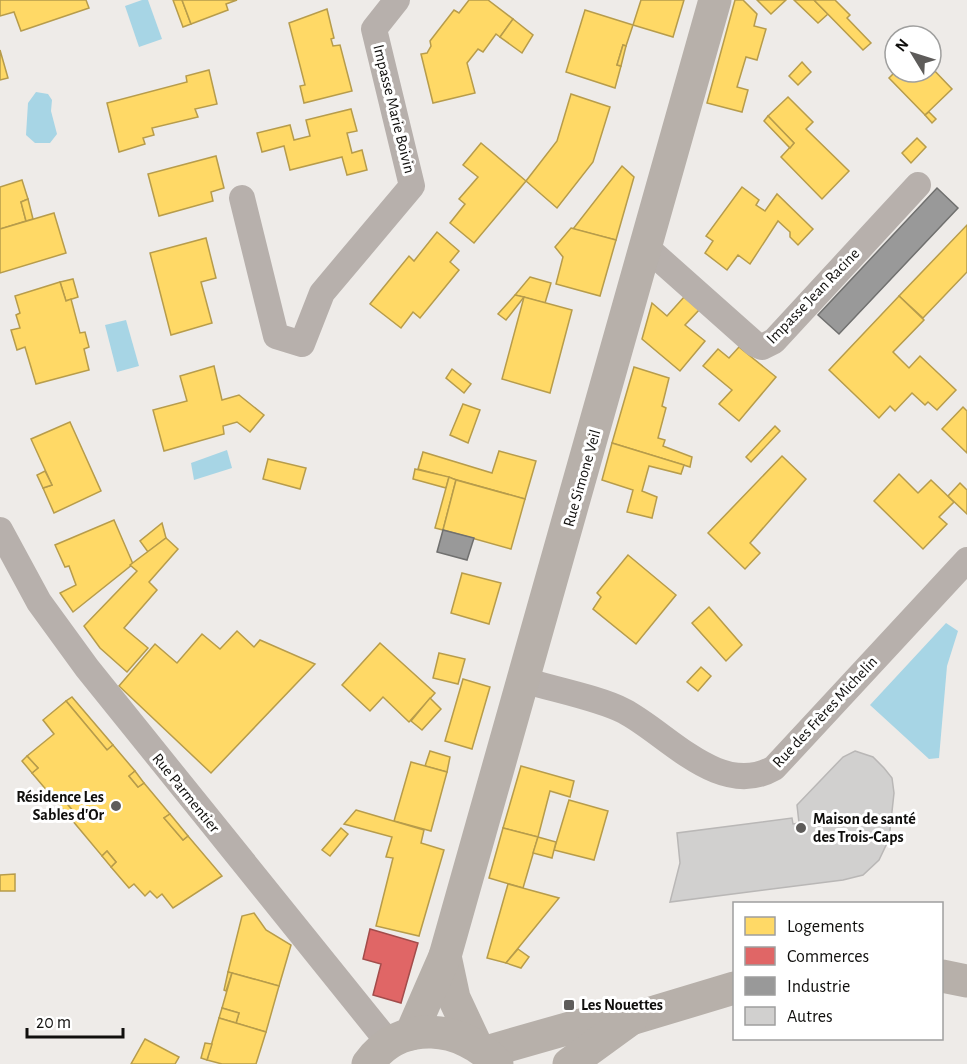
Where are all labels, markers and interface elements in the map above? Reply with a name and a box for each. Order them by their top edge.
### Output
north arrow [883,24,943,84]
text: N [892,36,912,55]
street label: Impasse Marie Boivin [370,43,418,175]
street label: Impasse Jean Racine [763,245,863,347]
street label: Rue Simone Veil [560,428,604,528]
street label: Rue des Frères Michelin [770,653,880,771]
street label: Rue Parmentier [149,750,223,836]
place label: Résidence Les Sables d'Or [16,789,104,823]
marker: Résidence Les Sables d'Or [109,799,123,813]
place label: Maison de santé des Trois-Caps [813,811,916,845]
marker: Maison de santé des Trois-Caps [794,821,808,835]
legend [733,902,943,1040]
text: Logements [787,918,865,936]
text: Commerces [787,948,869,966]
text: Industrie [787,978,850,996]
place label: Les Nouettes [581,997,663,1013]
marker: Les Nouettes [562,998,576,1012]
scale bar [27,1001,123,1039]
text: Autres [787,1008,833,1026]
text: 20 m [36,1014,71,1032]

